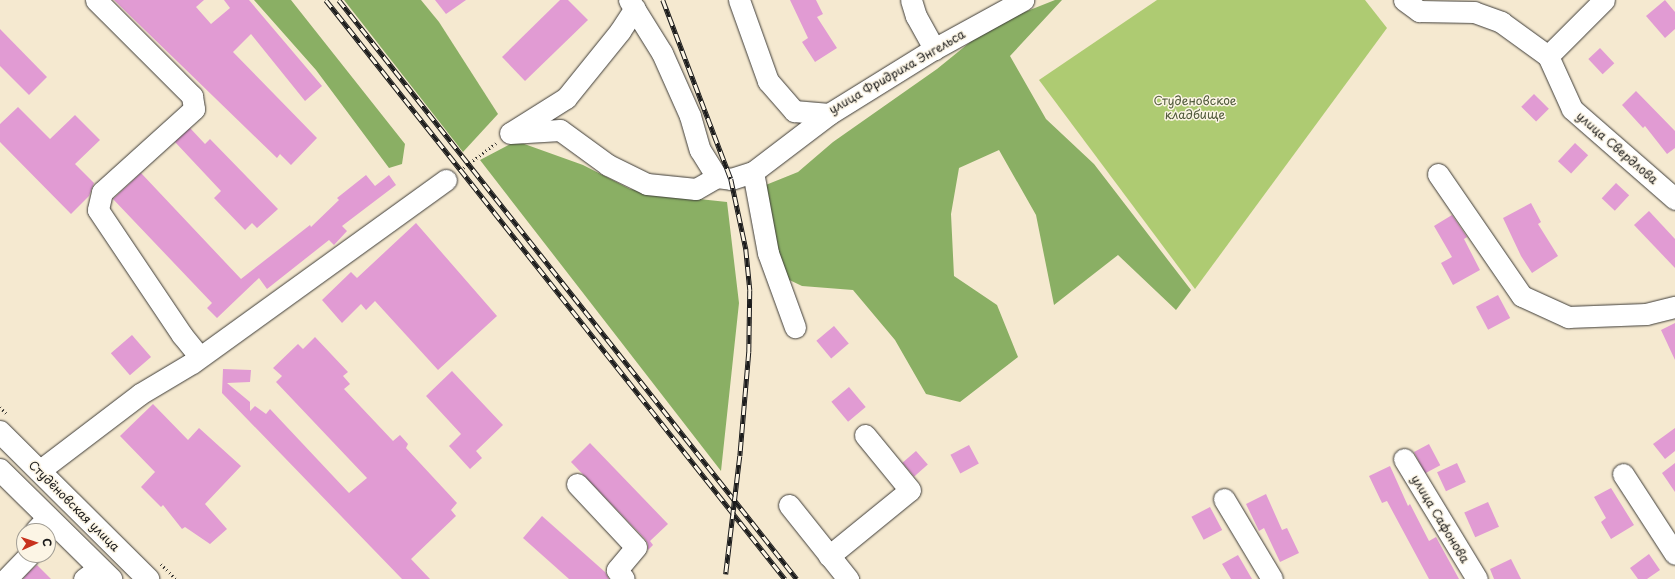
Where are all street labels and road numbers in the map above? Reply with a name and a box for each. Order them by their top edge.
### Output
street label: улица Фридриха Энгельса [826,27,968,117]
street label: улица Свердлова [1573,109,1661,187]
street label: Студёновская улица [25,457,123,555]
street label: улица Сафонова [1408,472,1472,566]

